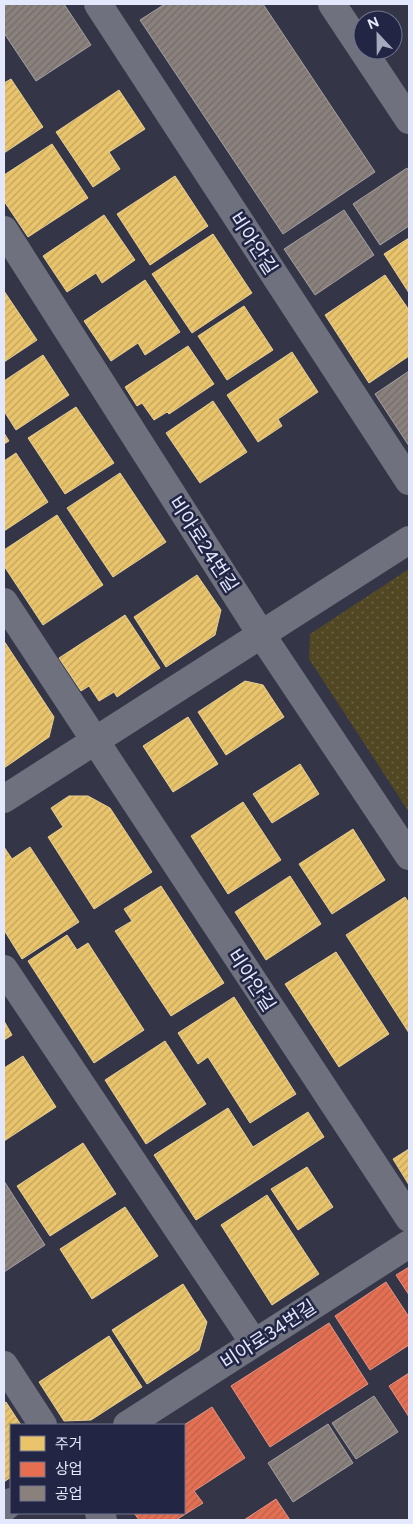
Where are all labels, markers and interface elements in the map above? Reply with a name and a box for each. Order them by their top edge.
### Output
north arrow [353,10,403,60]
text: N [365,14,382,33]
street label: 비아안길 [225,208,282,279]
street label: 비아로24번길 [164,492,243,597]
street label: 비아안길 [223,945,280,1016]
street label: 비아로34번길 [216,1295,320,1374]
legend [10,1424,185,1514]
text: 주거 [55,1435,83,1453]
text: 상업 [55,1460,83,1478]
text: 공업 [55,1485,83,1503]

